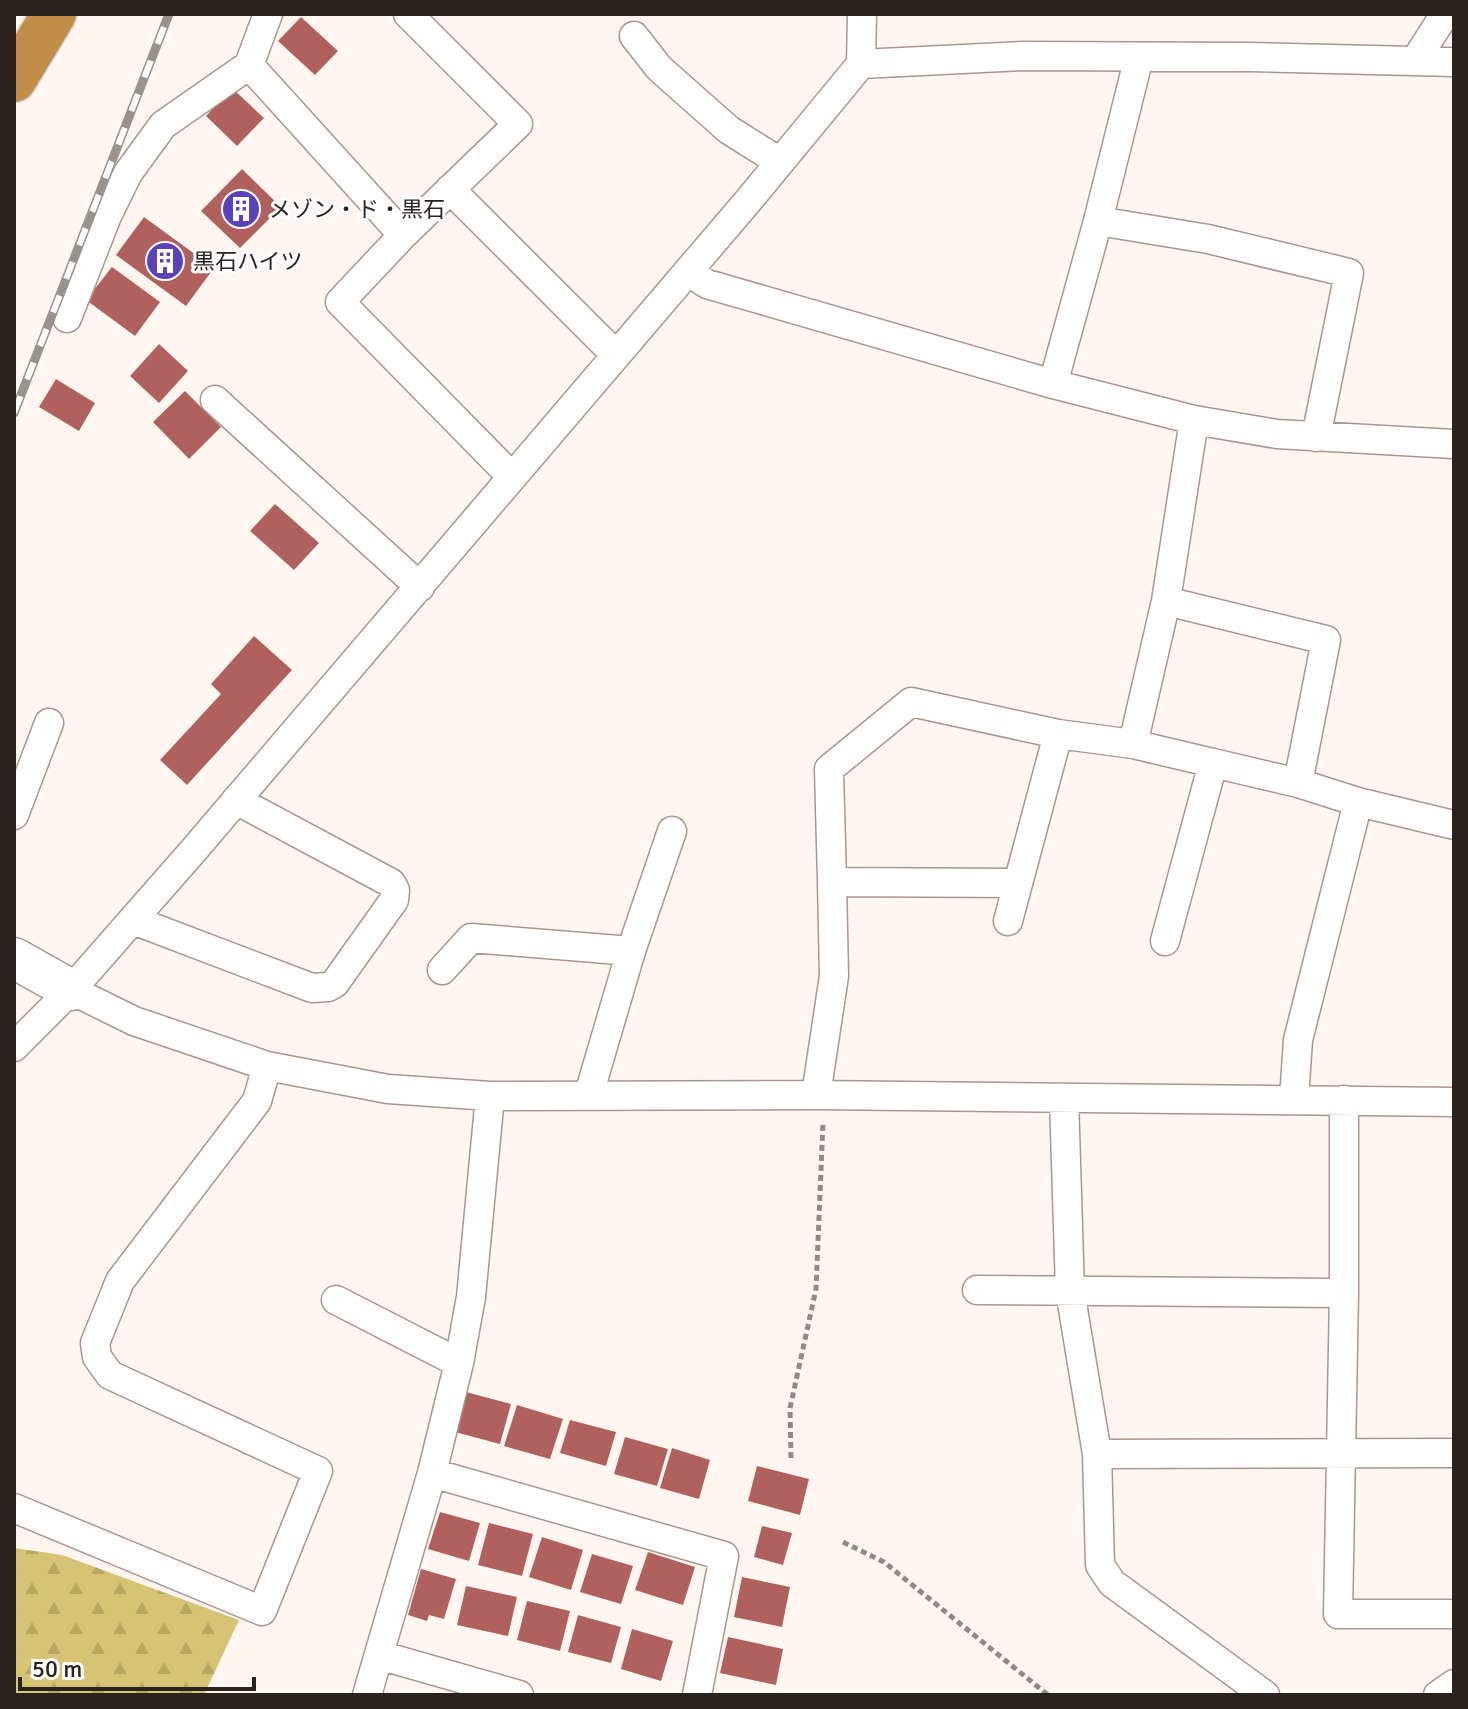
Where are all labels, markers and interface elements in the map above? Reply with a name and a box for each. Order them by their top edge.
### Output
building icon: メゾン・ド・黒石 [220,188,262,230]
place label: メゾン・ド・黒石 [269,196,445,223]
building icon: 黒石ハイツ [144,240,186,282]
place label: 黒石ハイツ [193,248,303,275]
scale bar [20,1641,254,1691]
text: 50 m [32,1654,82,1684]

